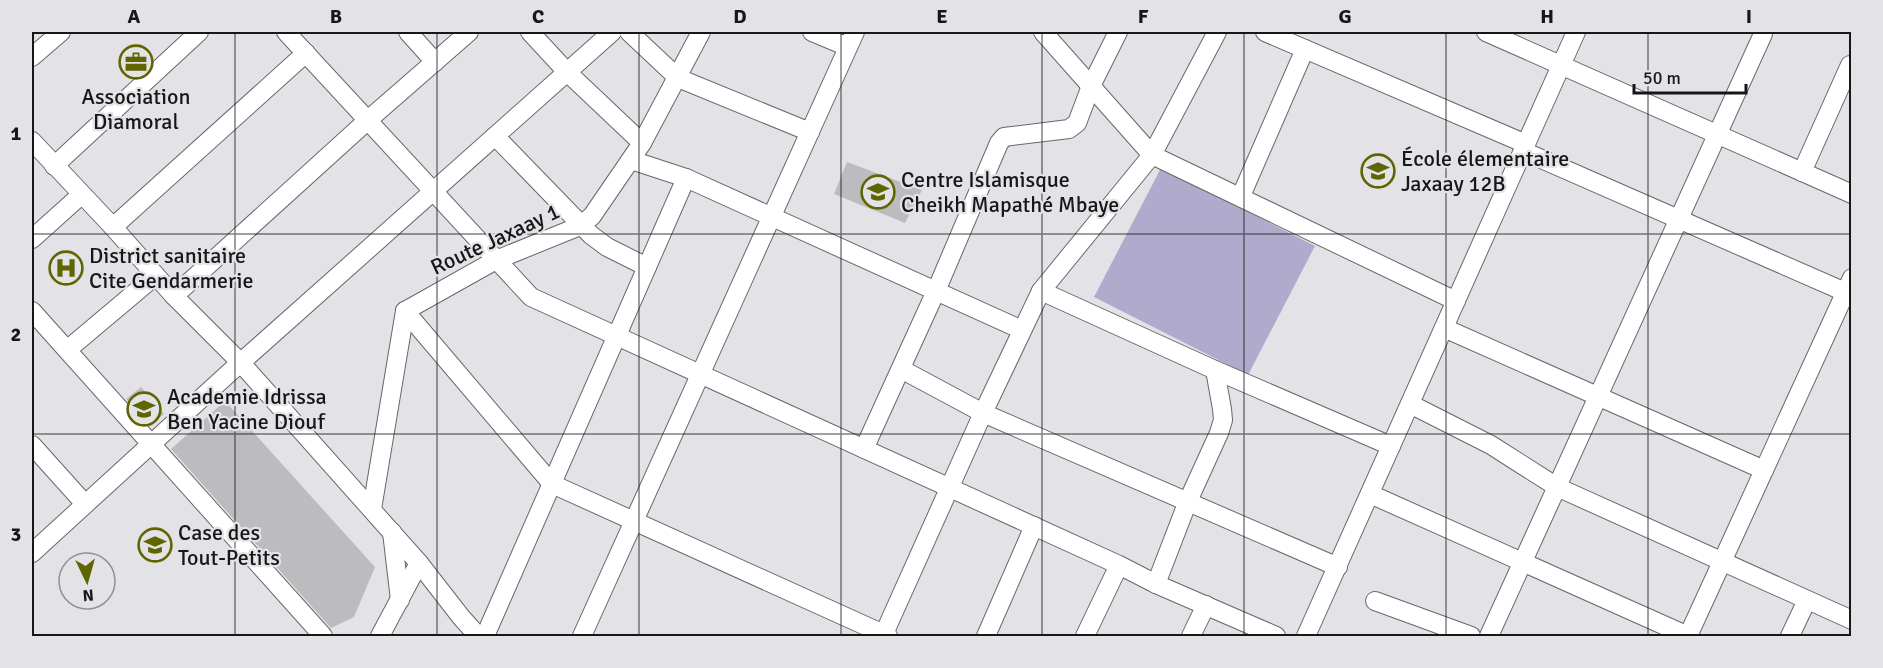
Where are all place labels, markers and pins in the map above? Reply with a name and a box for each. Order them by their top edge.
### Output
office icon: Association Diamoral [118,44,154,80]
place label: Association Diamoral [82,83,190,135]
place label: École élementaire Jaxaay 12B [1401,145,1569,197]
school or university icon: École élementaire Jaxaay 12B [1360,153,1396,189]
place label: Centre Islamisque Cheikh Mapathé Mbaye [901,166,1119,218]
school or university icon: Centre Islamisque Cheikh Mapathé Mbaye [860,174,896,210]
place label: District sanitaire Cite Gendarmerie [89,242,254,294]
hospital icon: District sanitaire Cite Gendarmerie [48,250,84,286]
place label: Academie Idrissa Ben Yacine Diouf [167,383,327,435]
school or university icon: Academie Idrissa Ben Yacine Diouf [126,391,162,427]
place label: Case des Tout-Petits [178,519,280,571]
school or university icon: Case des Tout-Petits [137,527,173,563]

